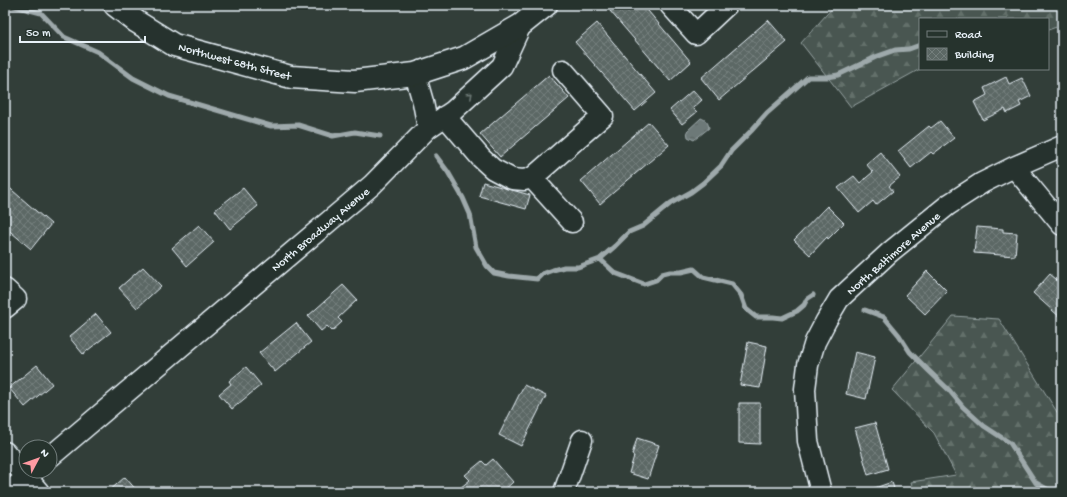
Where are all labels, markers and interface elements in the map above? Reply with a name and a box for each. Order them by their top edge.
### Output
scale bar [20,18,145,44]
legend [919,18,1049,70]
text: 50 m [26,27,51,41]
text: Road [955,29,982,43]
street label: Northwest 68th Street [177,41,293,85]
text: Building [954,49,994,63]
one-way arrow [465,93,473,100]
street label: North Broadway Avenue [269,185,374,276]
street label: North Baltimore Avenue [845,209,945,299]
north arrow [18,439,58,479]
text: N [37,447,51,460]

